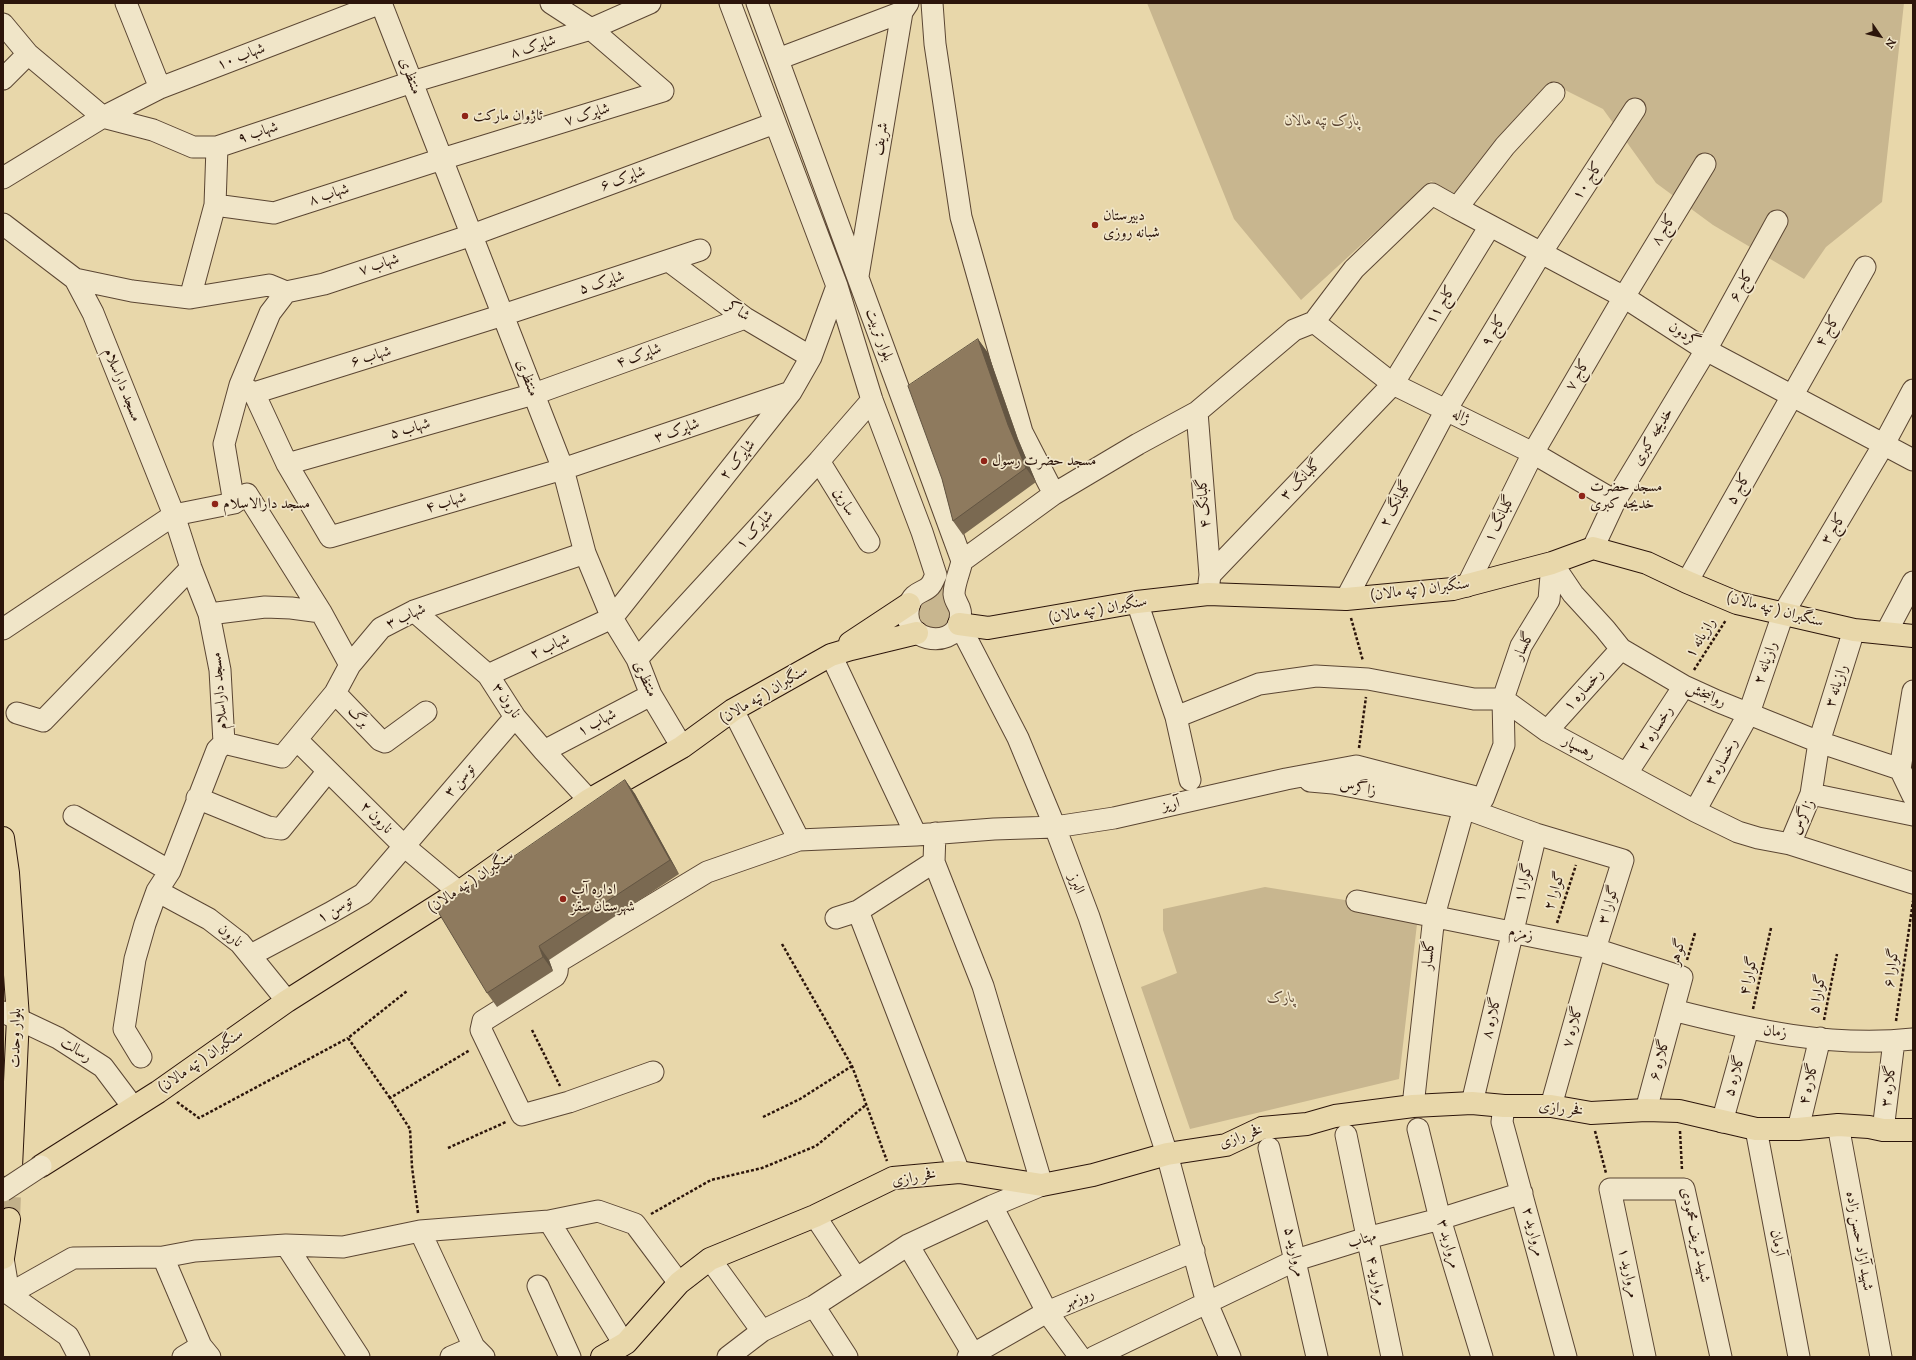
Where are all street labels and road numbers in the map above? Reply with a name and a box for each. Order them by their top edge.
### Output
street label: شاپرک ۸ [508,32,558,62]
street label: شهاب ۱۰ [214,40,268,74]
street label: منتظری [395,55,425,97]
street label: شاپرک ۷ [562,100,612,130]
street label: شهاب ۹ [236,118,280,148]
street label: شریف [870,121,892,157]
street label: کاج ۱۰ [1569,158,1607,204]
street label: شاپرک ۶ [598,163,648,195]
street label: شهاب ۸ [307,180,351,210]
street label: کاج ۸ [1648,211,1680,249]
street label: شهاب ۷ [357,250,401,280]
street label: شاپرک ۵ [577,267,627,299]
street label: کاج ۶ [1726,267,1758,305]
street label: کاج ۱۱ [1422,282,1460,328]
street label: شاکر [723,297,753,325]
street label: بلوار تربیت [861,306,897,364]
street label: کاج ۹ [1478,312,1510,350]
street label: کاج ۴ [1812,312,1844,350]
street label: گردون [1665,318,1703,352]
street label: شاپرک ۴ [614,340,664,372]
street label: شهاب ۶ [349,342,393,372]
street label: مسجد داراسلام [99,346,145,424]
street label: کاج ۷ [1562,356,1594,394]
street label: منتظری [512,357,542,399]
street label: ژاله [1449,405,1473,429]
street label: خدیجه کبری [1629,405,1677,469]
street label: شهاب ۵ [388,415,432,443]
street label: شاپرک ۳ [652,415,702,447]
street label: شاپرک ۲ [716,436,760,484]
street label: گلبانگ ۳ [1277,456,1325,504]
street label: کاج ۵ [1723,470,1755,508]
street label: گلبانگ ۴ [1193,477,1215,529]
street label: گلبانگ ۲ [1376,477,1416,531]
street label: سارین [829,485,859,519]
street label: شهاب ۴ [424,489,468,517]
street label: گلبانگ ۱ [1481,492,1519,546]
street label: شاپرک ۱ [732,507,778,553]
street label: کاج ۳ [1818,510,1850,548]
street label: سنگبران ( تپه مالان) [1369,575,1471,605]
street label: سنگبران ( تپه مالان) [1725,588,1825,632]
street label: سنگبران ( تپه مالان) [1047,592,1149,628]
street label: شهاب ۳ [383,600,429,634]
street label: رازیانه ۱ [1682,615,1720,661]
street label: گلسار [1510,629,1538,663]
street label: شهاب ۲ [527,630,573,664]
street label: رازیانه ۲ [1750,639,1782,687]
street label: مسجد داراسلام [208,652,232,730]
street label: منتظری [629,658,661,700]
street label: سنگبران ( تپه مالان) [717,662,811,728]
street label: رازیانه ۳ [1822,662,1852,710]
street label: رخساره ۱ [1560,665,1608,715]
street label: روانبخش [1683,678,1729,712]
street label: نارون ۳ [488,680,524,722]
street label: برگ [344,702,372,732]
street label: رخساره ۲ [1634,703,1678,755]
street label: شهاب ۱ [575,705,619,741]
street label: رهسپار [1560,732,1598,764]
street label: رخساره ۳ [1702,735,1742,789]
street label: توسن ۳ [441,761,479,801]
street label: زاگرس [1338,776,1378,800]
street label: آریز [1160,794,1182,816]
street label: زاگرس [1787,797,1819,837]
street label: نارون ۲ [356,798,396,838]
street label: سنگبران ( تپه مالان) [425,847,517,917]
street label: گوارا ۱ [1511,862,1537,904]
street label: گوارا ۲ [1540,869,1570,913]
street label: البرز [1064,871,1088,897]
street label: گوارا ۳ [1595,883,1623,927]
street label: توسن ۱ [314,893,356,927]
street label: نارون [214,920,246,952]
street label: زمزم [1507,923,1535,945]
street label: گوهر [1666,937,1690,967]
street label: گلسار [1419,939,1439,971]
street label: گوارا ۶ [1880,947,1904,989]
street label: گوارا ۴ [1736,955,1762,997]
street label: گوارا ۵ [1805,973,1831,1015]
street label: گلاره ۸ [1478,995,1506,1041]
street label: گلاره ۷ [1559,1004,1587,1050]
street label: بلوار وحدت [6,1008,26,1068]
street label: زمان [1762,1022,1788,1042]
street label: سنگبران ( تپه مالان) [155,1025,247,1097]
street label: رسالت [57,1033,95,1067]
street label: گلاره ۶ [1646,1037,1674,1083]
street label: گلاره ۵ [1721,1053,1749,1099]
street label: گلاره ۴ [1795,1061,1823,1107]
street label: گلاره ۳ [1877,1064,1901,1108]
street label: فخر رازی [1538,1097,1584,1121]
street label: فخر رازی [1217,1121,1265,1153]
street label: فخر رازی [890,1166,938,1190]
street label: شهید شریف محمودی [1676,1186,1714,1284]
street label: شهید آزاد حسن زاده [1841,1190,1877,1292]
street label: مروارید ۲ [1518,1205,1548,1259]
street label: مرواربد ۳ [1432,1217,1464,1271]
street label: مروارید ۵ [1280,1225,1308,1279]
street label: مهتاب [1346,1227,1378,1253]
street label: آرمان [1766,1228,1788,1258]
street label: مروارید ۱ [1614,1246,1642,1300]
street label: مروارید ۴ [1362,1254,1390,1308]
street label: روزمهر [1061,1285,1097,1313]

